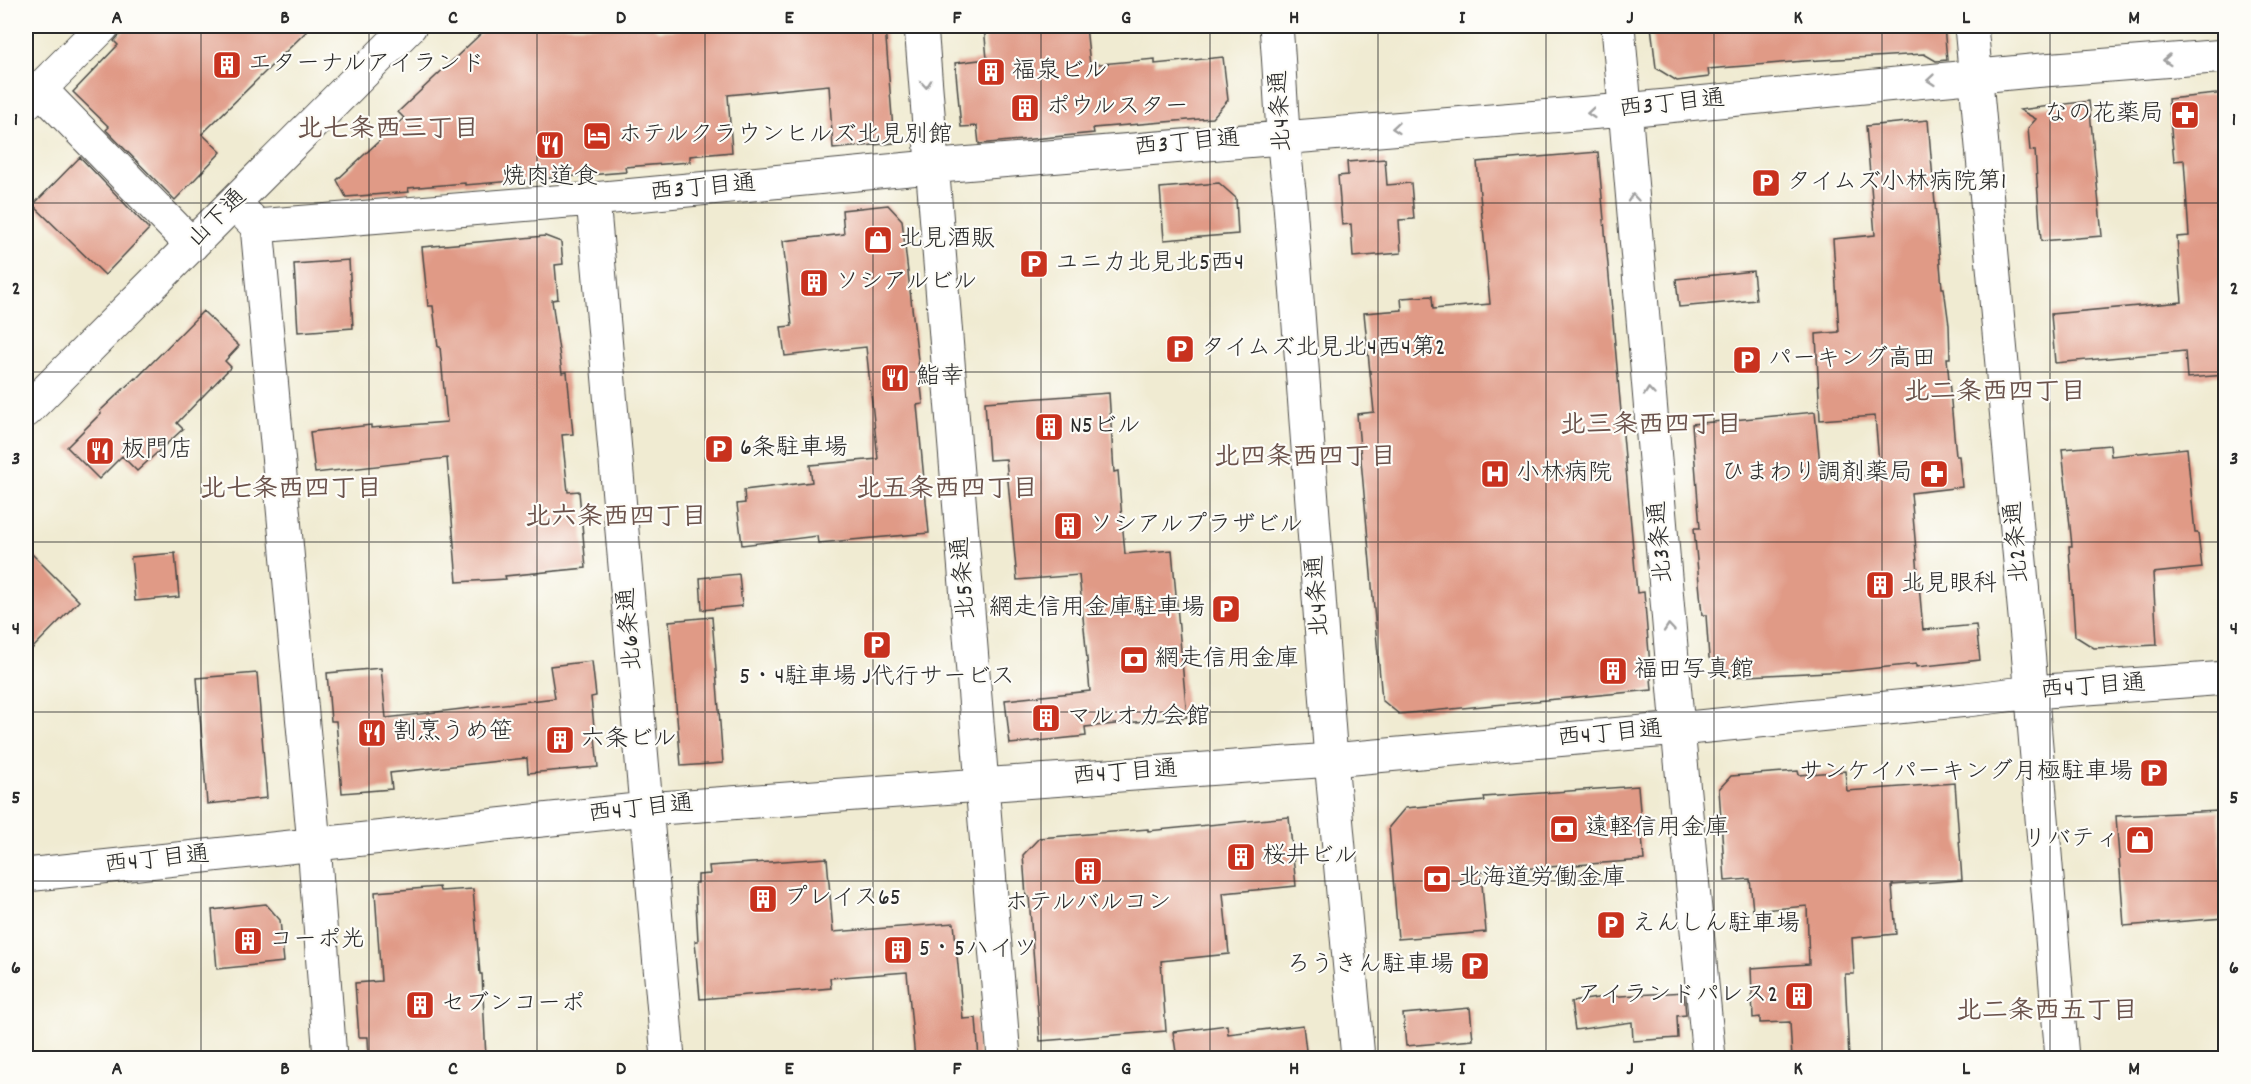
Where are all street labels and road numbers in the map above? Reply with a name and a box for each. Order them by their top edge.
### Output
street label: 北4条通 [1263,69,1301,153]
street label: 西3丁目通 [1617,83,1727,127]
street label: 西3丁目通 [1132,122,1242,166]
street label: 西3丁目通 [648,167,758,211]
street label: 山下通 [181,182,255,256]
street label: 北3条通 [1641,499,1683,585]
street label: 北2条通 [1997,499,2039,585]
street label: 北5条通 [944,535,986,621]
street label: 北4条通 [1299,554,1339,638]
street label: 北6条通 [610,586,652,672]
street label: 西4丁目通 [2039,667,2147,709]
street label: 西4丁目通 [1556,713,1664,757]
street label: 西4丁目通 [1071,753,1179,795]
street label: 西4丁目通 [587,788,695,832]
street label: 西4丁目通 [103,839,211,883]

